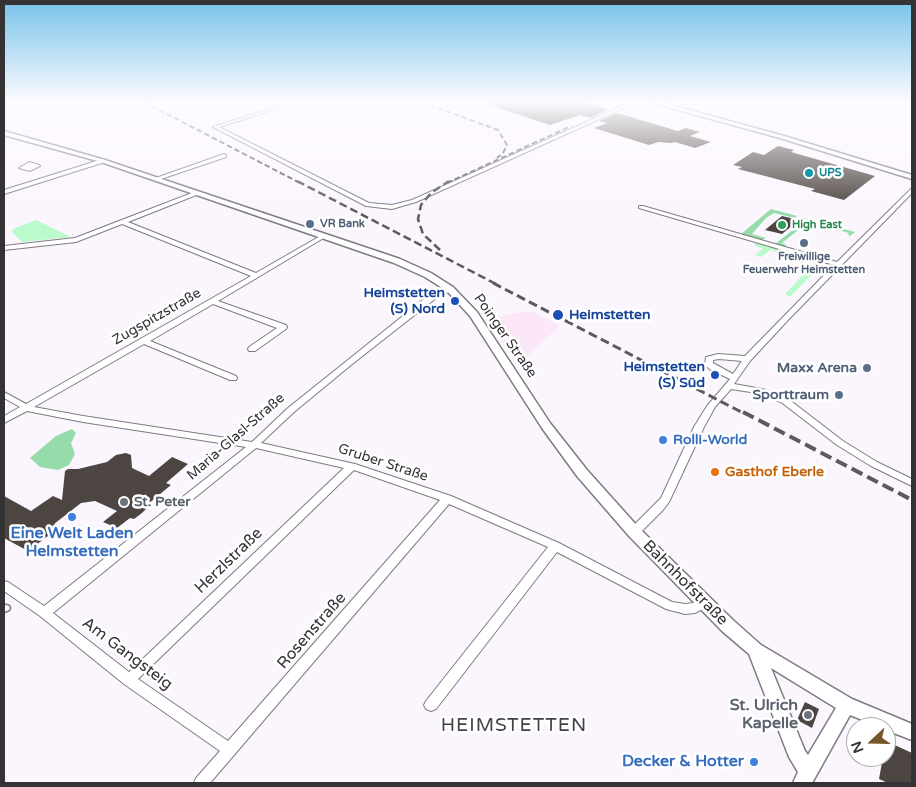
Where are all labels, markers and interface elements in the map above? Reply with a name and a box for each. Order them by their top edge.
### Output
place label: UPS [819,166,842,180]
marker: UPS [803,167,815,179]
place label: VR Bank [320,217,365,231]
marker: VR Bank [304,218,316,230]
place label: High East [792,218,842,232]
marker: High East [776,219,788,231]
marker: Freiwillige Feuerwehr Heimstetten [798,237,810,249]
place label: Freiwillige Feuerwehr Heimstetten [743,250,865,276]
street label: Zugspitzstraße [110,285,204,349]
place label: Heimstetten (S) Nord [363,285,445,318]
street label: Poinger Straße [470,291,540,381]
marker: Heimstetten (S) Nord [449,295,461,307]
place label: Heimstetten [569,307,651,323]
marker: Heimstetten [551,308,565,322]
place label: Heimstetten (S) Süd [623,359,705,392]
place label: Maxx Arena [777,360,857,376]
marker: Maxx Arena [861,362,873,374]
marker: Heimstetten (S) Süd [709,369,721,381]
place label: Sporttraum [753,387,829,403]
marker: Sporttraum [833,389,845,401]
street label: Maria-Glasl-Straße [184,390,288,484]
place label: Rolli-World [673,432,747,448]
marker: Rolli-World [657,434,669,446]
street label: Gruber Straße [336,441,430,485]
place label: Gasthof Eberle [725,464,824,480]
marker: Gasthof Eberle [709,466,721,478]
place label: St. Peter [134,494,191,510]
marker: St. Peter [118,496,130,508]
marker: Eine Welt Laden Helmstetten [66,511,78,523]
place label: Eine Welt Laden Helmstetten [10,524,134,562]
street label: Herzlstraße [191,524,267,598]
street label: Bahnhofstraße [638,536,732,630]
street label: Rosenstraße [274,589,350,673]
street label: Am Gangsteig [78,614,176,694]
place label: St. Ulrich Kapelle [730,696,798,734]
marker: St. Ulrich Kapelle [802,709,814,721]
district label: HEIMSTETTEN [439,715,589,737]
north arrow [846,717,896,767]
text: N [848,739,867,755]
place label: Decker & Hotter [622,752,744,772]
marker: Decker & Hotter [748,756,760,768]

